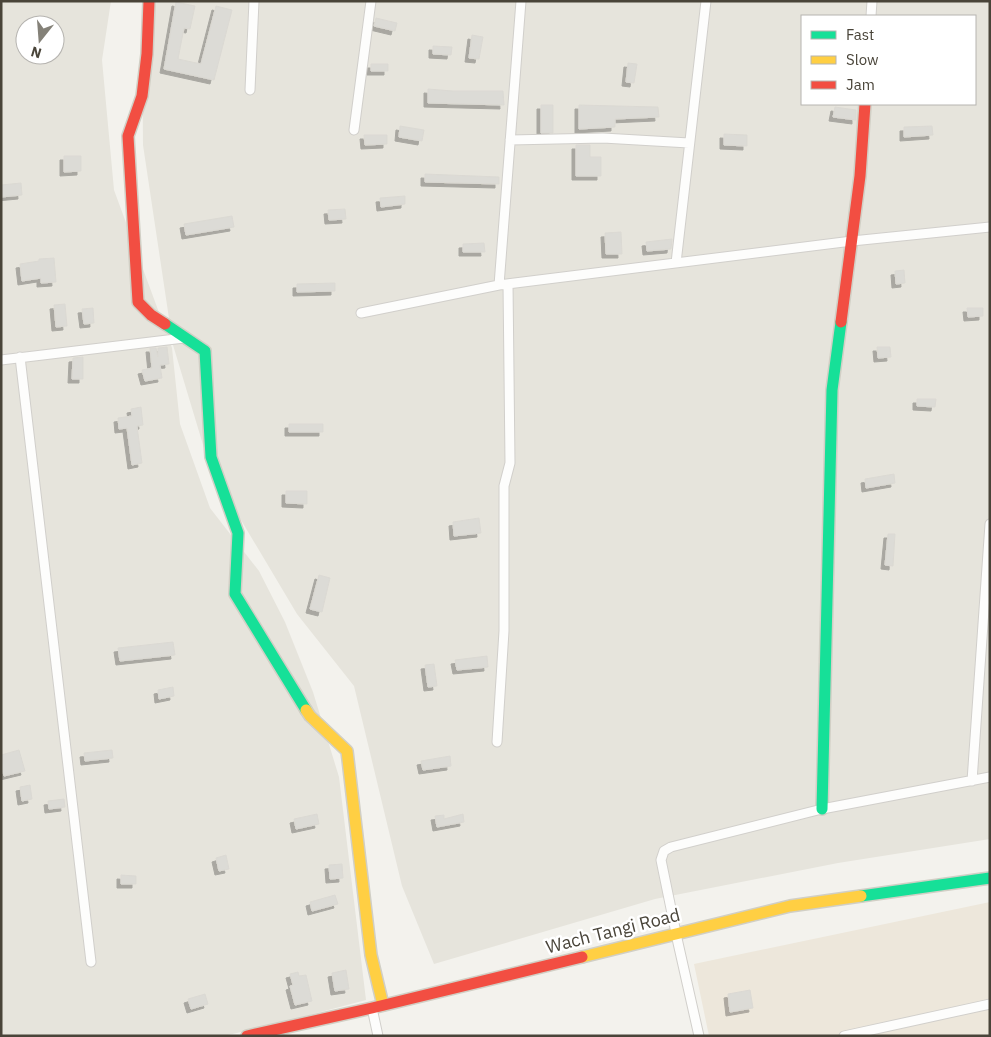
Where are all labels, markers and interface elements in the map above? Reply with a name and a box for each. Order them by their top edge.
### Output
north arrow [15,15,65,65]
legend [801,15,976,105]
text: Fast [846,25,874,44]
text: N [29,42,44,63]
text: Slow [846,50,879,69]
text: Jam [846,75,875,94]
street label: Wach Tangi Road [543,903,682,958]

